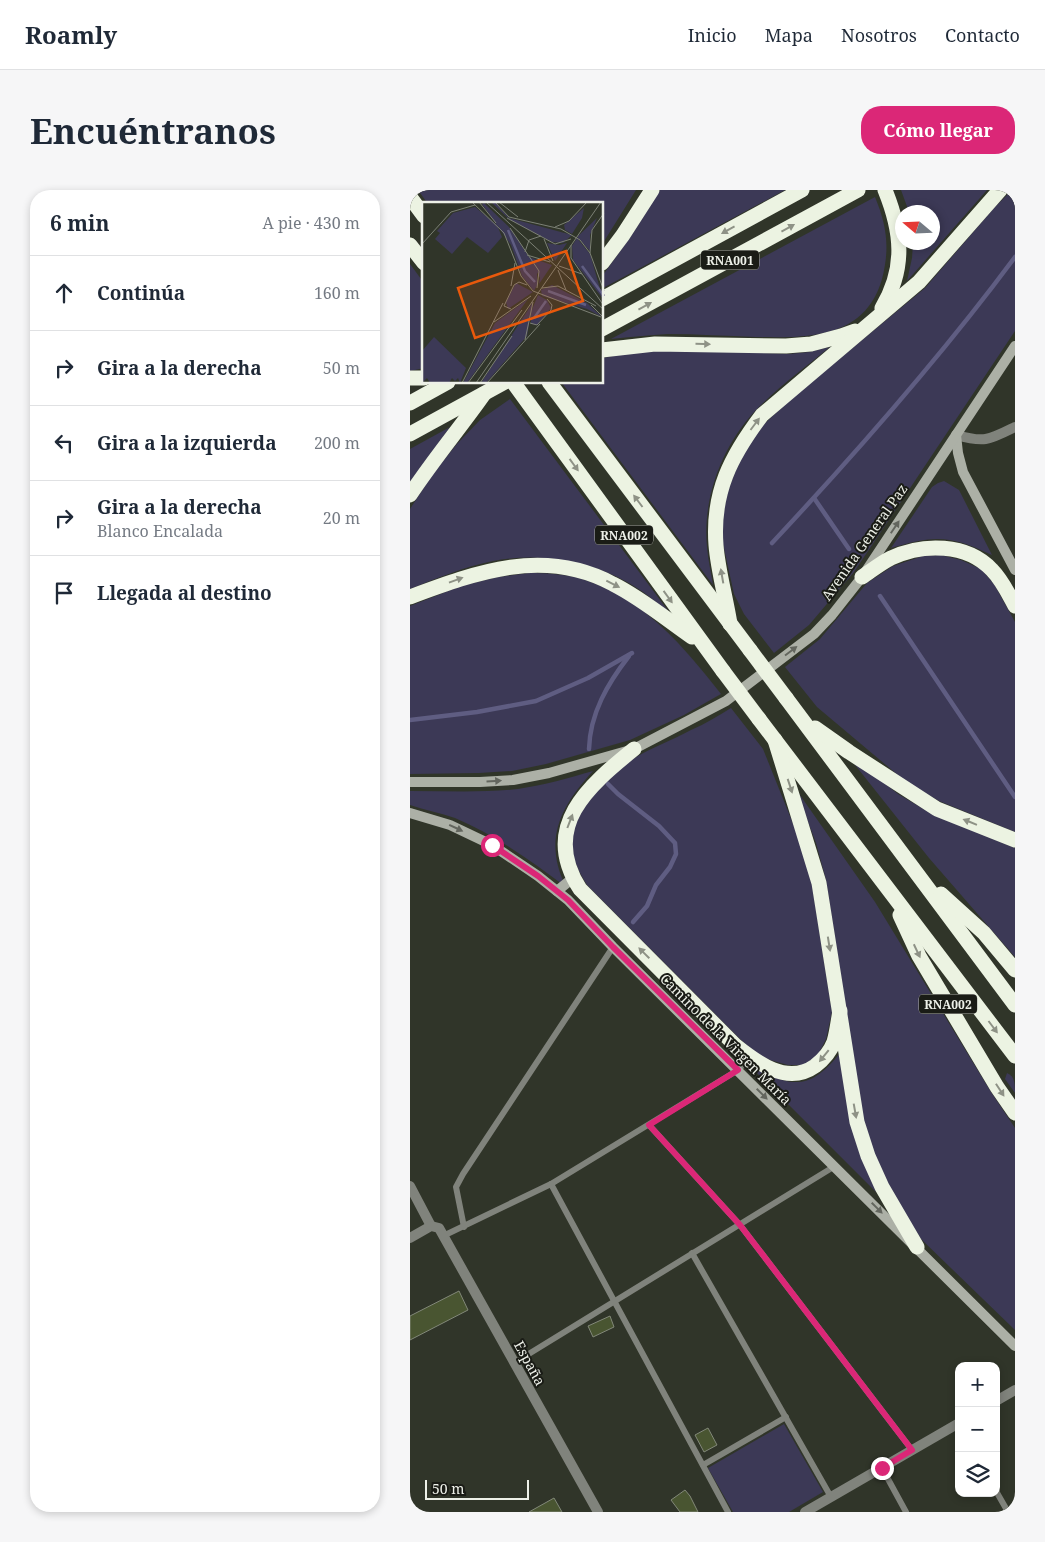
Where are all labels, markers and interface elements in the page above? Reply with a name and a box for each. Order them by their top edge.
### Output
text: Roamly [25,18,117,51]
text: Inicio [688,23,737,47]
text: Mapa [765,23,813,47]
text: Nosotros [841,23,917,47]
text: Contacto [945,23,1020,47]
button: Cómo llegar [861,106,1015,154]
text: Encuéntranos [30,107,276,154]
inset map [422,202,604,384]
north arrow [895,205,940,250]
text: 6 min [50,209,109,237]
text: A pie · 430 m [263,212,360,234]
one-way arrow [781,224,795,232]
one-way arrow [721,226,735,234]
road number: RNA001 [701,250,759,270]
icon: ahead [50,279,78,307]
text: Continúa [97,280,185,306]
text: 160 m [314,282,360,304]
one-way arrow [638,302,653,310]
one-way arrow [696,340,712,348]
icon: right [50,354,78,382]
text: Gira a la derecha [97,355,262,381]
text: 50 m [323,357,360,379]
one-way arrow [750,418,761,431]
icon: left [50,429,78,457]
text: Gira a la izquierda [97,430,277,456]
text: 200 m [314,432,360,454]
one-way arrow [568,458,579,471]
street label: Avenida General Paz [817,480,911,604]
text: Gira a la derecha [97,494,262,520]
one-way arrow [633,494,643,508]
icon: right [50,504,78,532]
text: 20 m [323,507,360,529]
text: Blanco Encalada [97,520,223,542]
one-way arrow [890,521,900,534]
road number: RNA002 [595,526,653,544]
one-way arrow [717,568,725,584]
one-way arrow [448,576,463,583]
icon: arrive [50,579,78,607]
text: Llegada al destino [97,580,272,606]
one-way arrow [606,580,620,588]
one-way arrow [663,590,673,603]
one-way arrow [784,646,797,657]
one-way arrow [486,777,502,785]
one-way arrow [787,779,794,794]
one-way arrow [567,814,574,829]
one-way arrow [962,818,977,826]
one-way arrow [449,824,463,832]
route start [481,834,504,857]
one-way arrow [825,936,833,952]
one-way arrow [913,944,921,958]
one-way arrow [638,947,650,959]
street label: Camino de la Virgen María [656,969,796,1109]
road number: RNA002 [919,994,977,1014]
one-way arrow [988,1020,998,1034]
one-way arrow [819,1050,829,1063]
one-way arrow [995,1084,1005,1097]
one-way arrow [756,1087,768,1099]
one-way arrow [852,1104,860,1120]
one-way arrow [871,1202,883,1214]
street label: España [510,1337,550,1389]
map controls [955,1362,1000,1497]
button: + [955,1362,1000,1407]
button: − [955,1407,1000,1452]
button: layers [955,1452,1000,1497]
route end [871,1457,894,1480]
scale bar [425,1477,529,1500]
text: 50 m [432,1479,465,1498]

